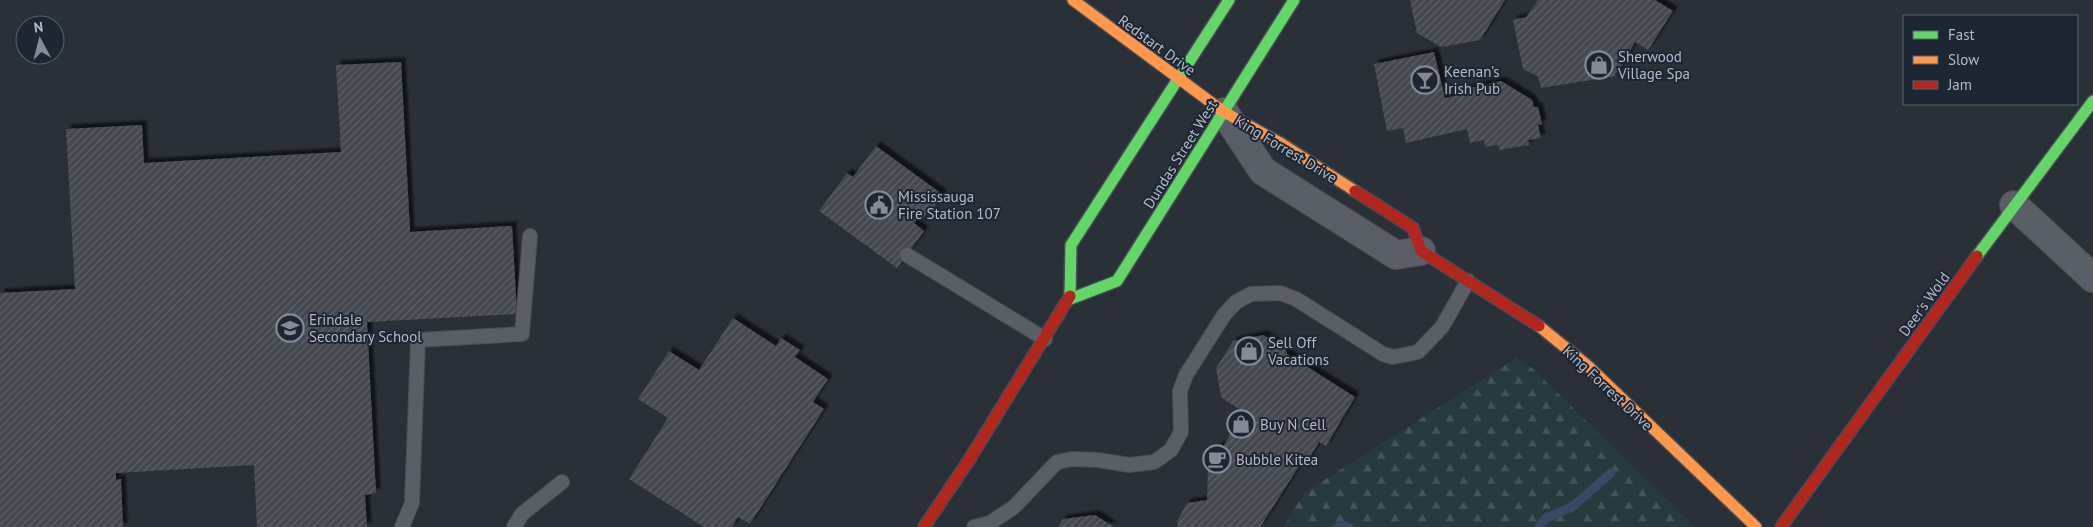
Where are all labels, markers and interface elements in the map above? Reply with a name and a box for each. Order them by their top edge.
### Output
street label: Redstart Drive [1115,11,1199,79]
north arrow [15,15,65,65]
legend [1903,15,2078,105]
text: N [33,18,44,37]
text: Fast [1948,25,1975,44]
place label: Sherwood Village Spa [1617,47,1690,83]
shop icon: Sherwood Village Spa [1584,50,1614,80]
text: Slow [1948,50,1979,69]
place label: Keenan’s Irish Pub [1444,62,1500,98]
bar icon: Keenan’s Irish Pub [1410,65,1440,95]
text: Jam [1947,75,1972,94]
street label: Dundas Street West [1139,96,1221,212]
street label: King Forrest Drive [1231,111,1341,187]
place label: Mississauga Fire Station 107 [898,187,1001,223]
public building icon: Mississauga Fire Station 107 [864,190,894,220]
street label: Deer's Wold [1894,268,1954,340]
place label: Erindale Secondary School [309,310,422,346]
school or university icon: Erindale Secondary School [275,313,305,343]
place label: Sell Off Vacations [1267,333,1329,369]
shop icon: Sell Off Vacations [1234,336,1264,366]
street label: King Forrest Drive [1559,341,1657,435]
shop icon: Buy N Cell [1226,409,1256,439]
place label: Buy N Cell [1260,415,1326,434]
cafe icon: Bubble Kitea [1202,444,1232,474]
place label: Bubble Kitea [1236,450,1318,469]

